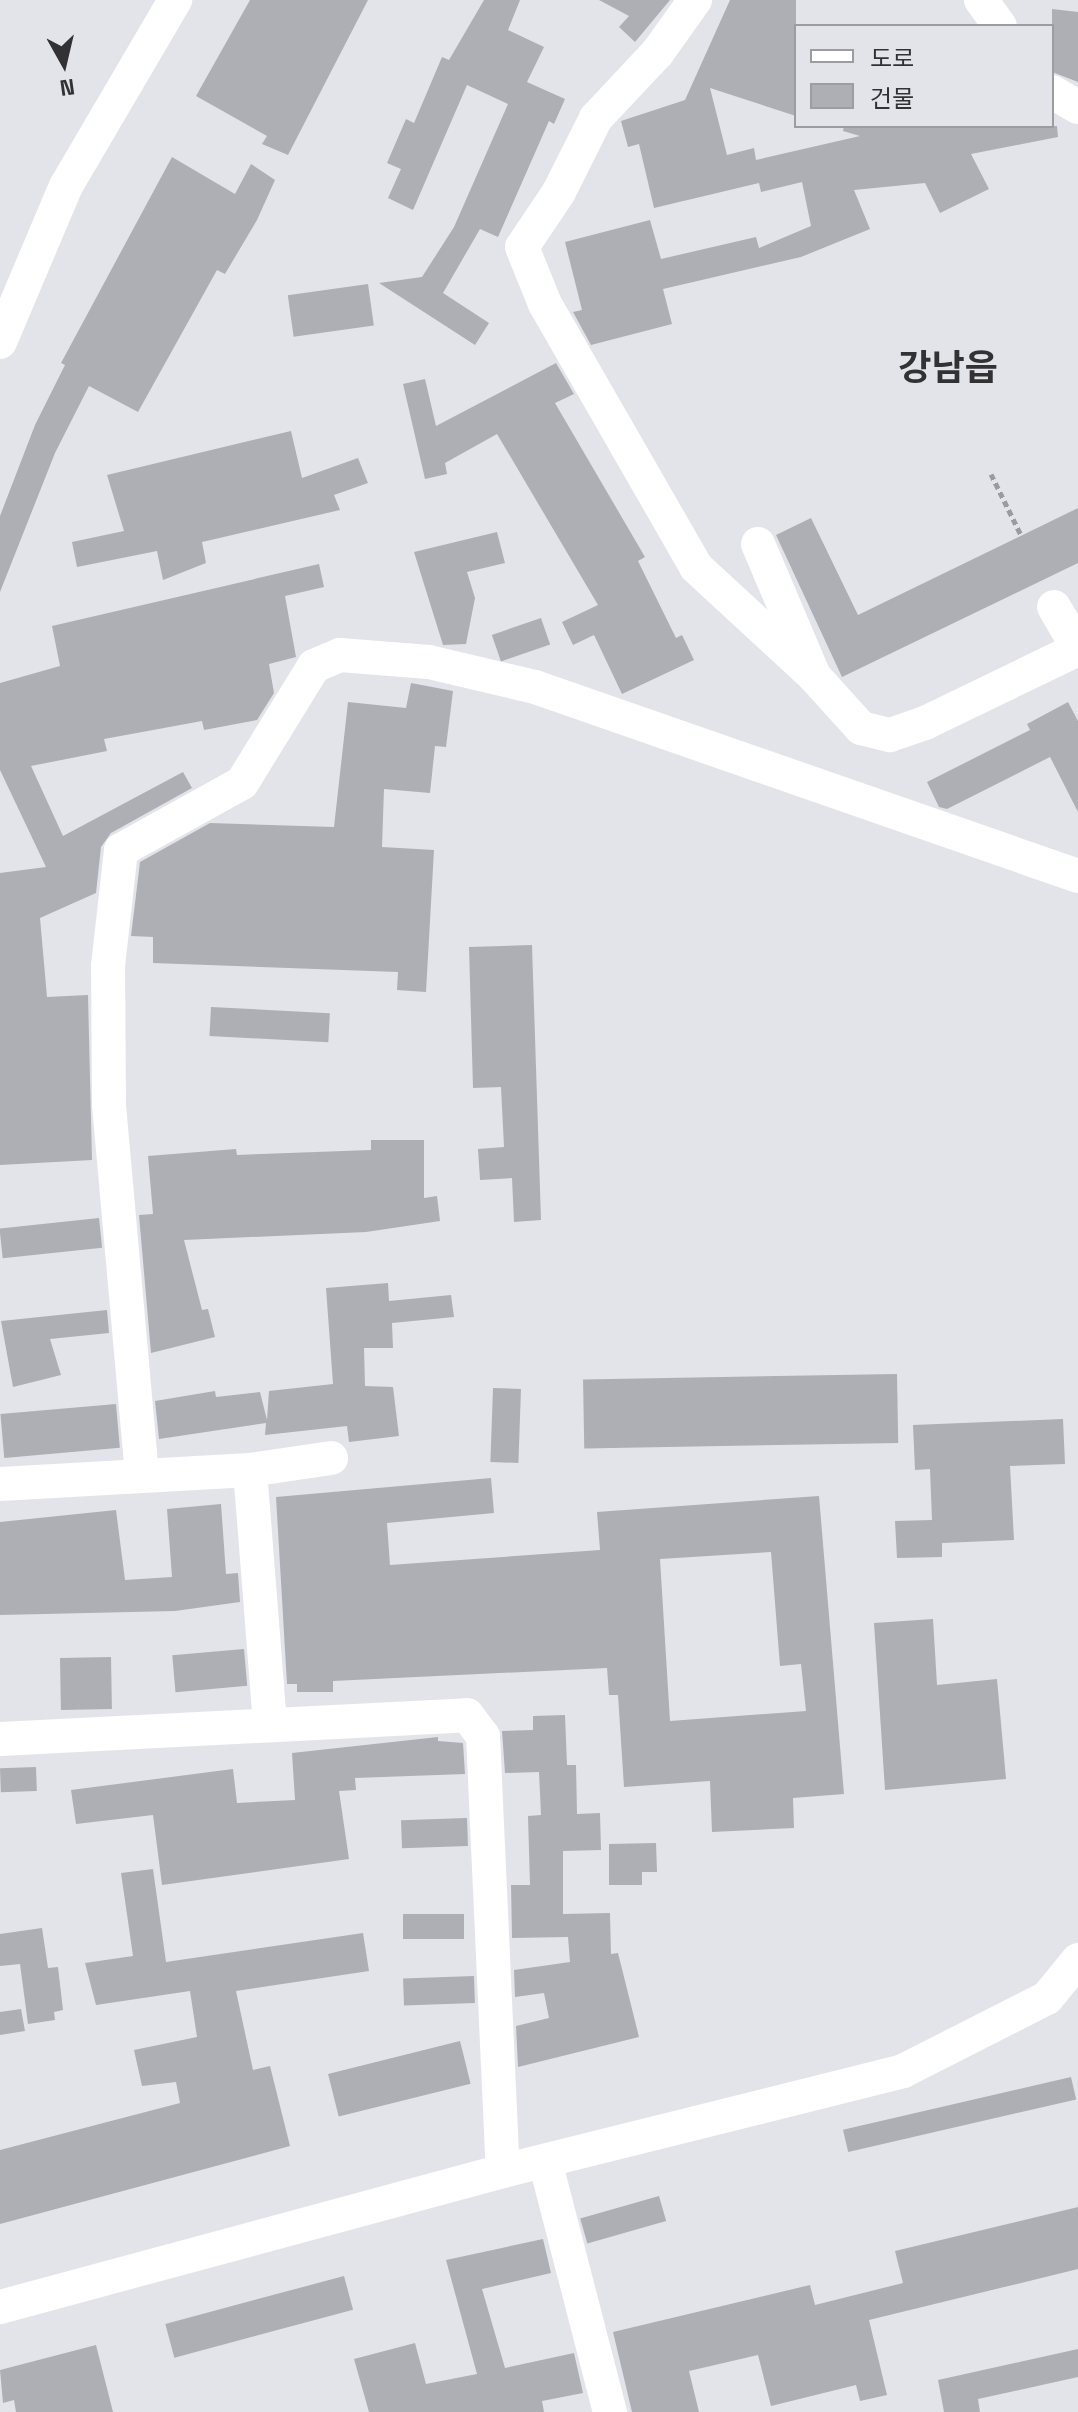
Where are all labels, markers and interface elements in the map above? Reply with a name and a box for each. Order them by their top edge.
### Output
north arrow [24,24,104,104]
legend [794,24,1054,128]
text: 도로 [870,43,914,74]
text: N [58,73,77,103]
text: 건물 [870,83,914,114]
district label: 강남읍 [898,347,998,391]

